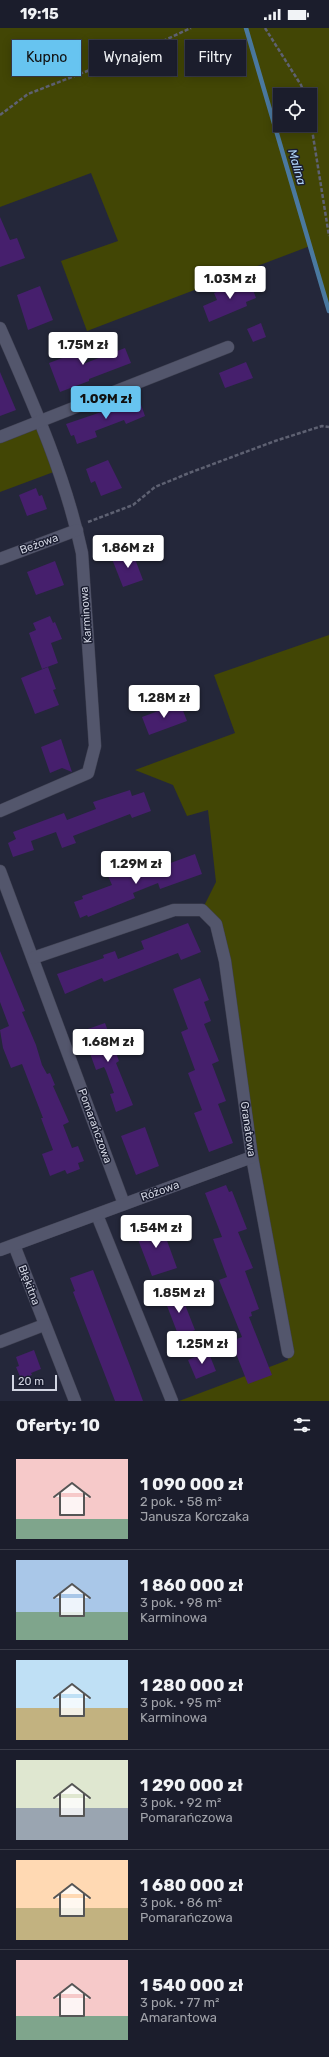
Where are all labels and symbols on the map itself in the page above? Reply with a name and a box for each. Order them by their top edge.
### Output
water label: Malina [285,147,309,187]
pin: 1.03M zł [189,266,271,300]
pin: 1.75M zł [42,332,124,366]
pin: 1.09M zł [65,386,147,420]
street label: Beżowa [18,531,60,557]
pin: 1.86M zł [87,535,169,569]
street label: Karminowa [78,586,94,644]
pin: 1.28M zł [123,685,205,719]
pin: 1.29M zł [95,851,177,885]
pin: 1.68M zł [67,1029,149,1063]
street label: Pomarańczowa [75,1087,115,1165]
street label: Granatowa [238,1101,258,1157]
street label: Różowa [139,1178,181,1204]
pin: 1.54M zł [115,1215,197,1249]
street label: Błękitna [15,1263,43,1307]
pin: 1.85M zł [138,1280,220,1314]
pin: 1.25M zł [161,1331,243,1365]
scale bar [12,1373,57,1392]

